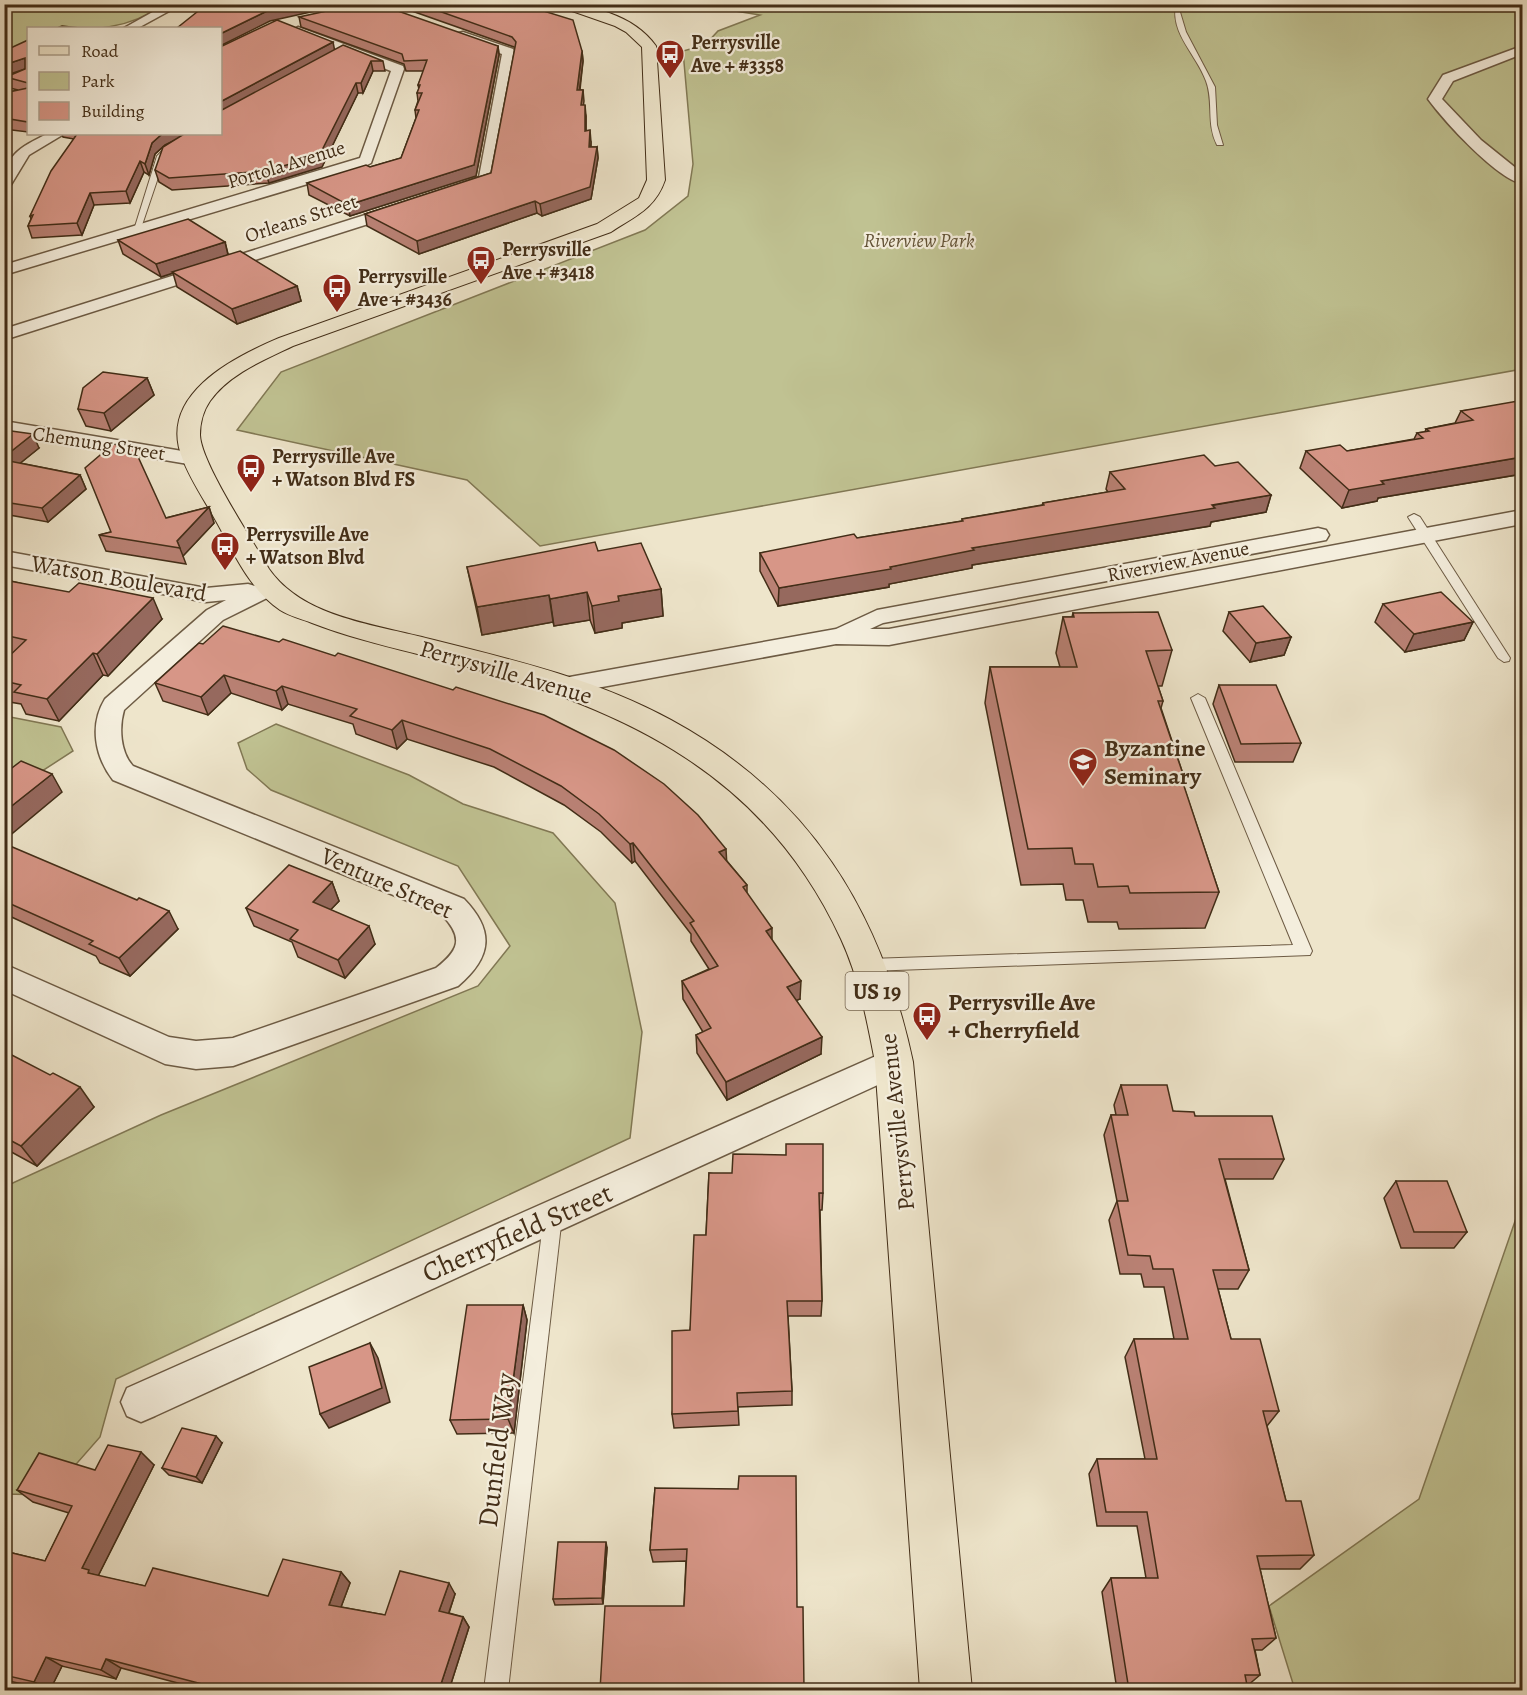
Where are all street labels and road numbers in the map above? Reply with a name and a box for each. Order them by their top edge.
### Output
street label: Portola Avenue [224,134,348,195]
street label: Orleans Street [241,187,361,249]
street label: Chemung Street [31,420,167,467]
street label: Riverview Avenue [1105,534,1252,589]
street label: Watson Boulevard [28,547,210,609]
street label: Perrysville Avenue [416,632,596,712]
street label: Venture Street [315,839,458,926]
road number: US 19 [846,972,908,1010]
street label: Perrysville Avenue [872,1032,922,1212]
street label: Cherryfield Street [416,1174,619,1292]
street label: Dunfield Way [469,1370,525,1530]

